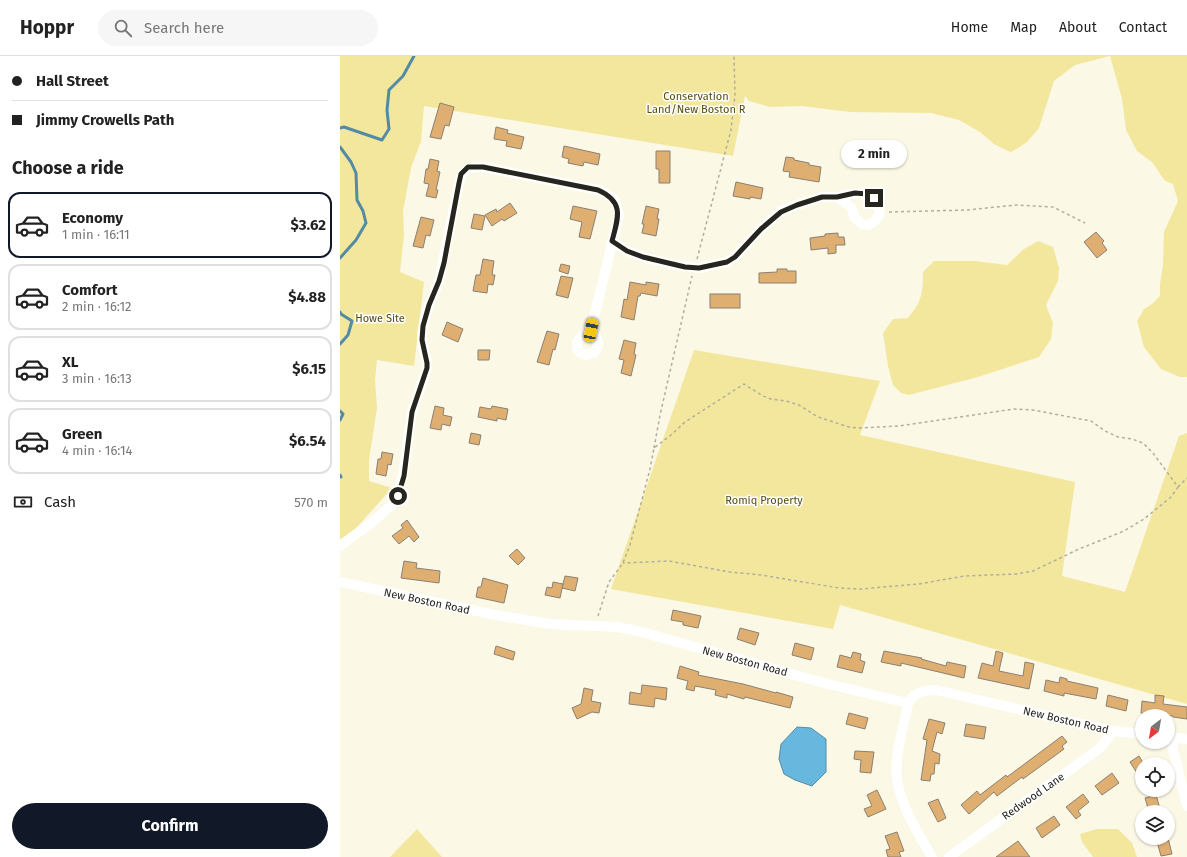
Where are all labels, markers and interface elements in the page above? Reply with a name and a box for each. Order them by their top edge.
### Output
search box [98,10,378,46]
text: Hoppr [20,16,74,39]
icon: search [112,17,134,39]
text: Search here [144,19,224,37]
text: Home [951,19,988,36]
text: Map [1010,19,1037,36]
text: About [1059,19,1097,36]
text: Contact [1119,19,1167,36]
text: Hall Street [36,72,109,90]
park label: Conservation Land/New Boston R [647,90,746,116]
text: Jimmy Crowells Path [36,111,174,129]
callout: 2 min [841,140,907,168]
text: 2 min [858,146,890,161]
text: Choose a ride [12,157,124,179]
route end [865,189,883,207]
icon: car [14,207,50,243]
text: Economy [62,209,123,227]
text: $3.62 [291,216,326,234]
text: 1 min · 16:11 [62,227,130,242]
icon: car [14,279,50,315]
text: Comfort [62,281,118,299]
text: $4.88 [288,288,326,306]
text: 2 min · 16:12 [62,299,132,314]
park label: Howe Site [355,312,405,325]
car [583,317,599,343]
icon: car [14,351,50,387]
text: XL [62,353,78,371]
text: $6.15 [292,360,326,378]
text: 3 min · 16:13 [62,371,132,386]
icon: car [14,423,50,459]
text: Green [62,425,102,443]
text: $6.54 [289,432,326,450]
text: 4 min · 16:14 [62,443,133,458]
route start [389,487,407,505]
icon: cash [12,491,34,513]
text: Cash [44,493,76,511]
park label: Romiq Property [725,494,803,507]
text: 570 m [294,495,328,510]
street label: New Boston Road [383,586,471,617]
street label: New Boston Road [701,644,789,679]
street label: New Boston Road [1022,704,1110,737]
north arrow [1135,709,1175,749]
map controls [1135,709,1175,845]
button: locate [1135,757,1175,797]
street label: Redwood Lane [1000,770,1067,823]
button: Confirm [12,803,328,849]
button: layers [1135,805,1175,845]

